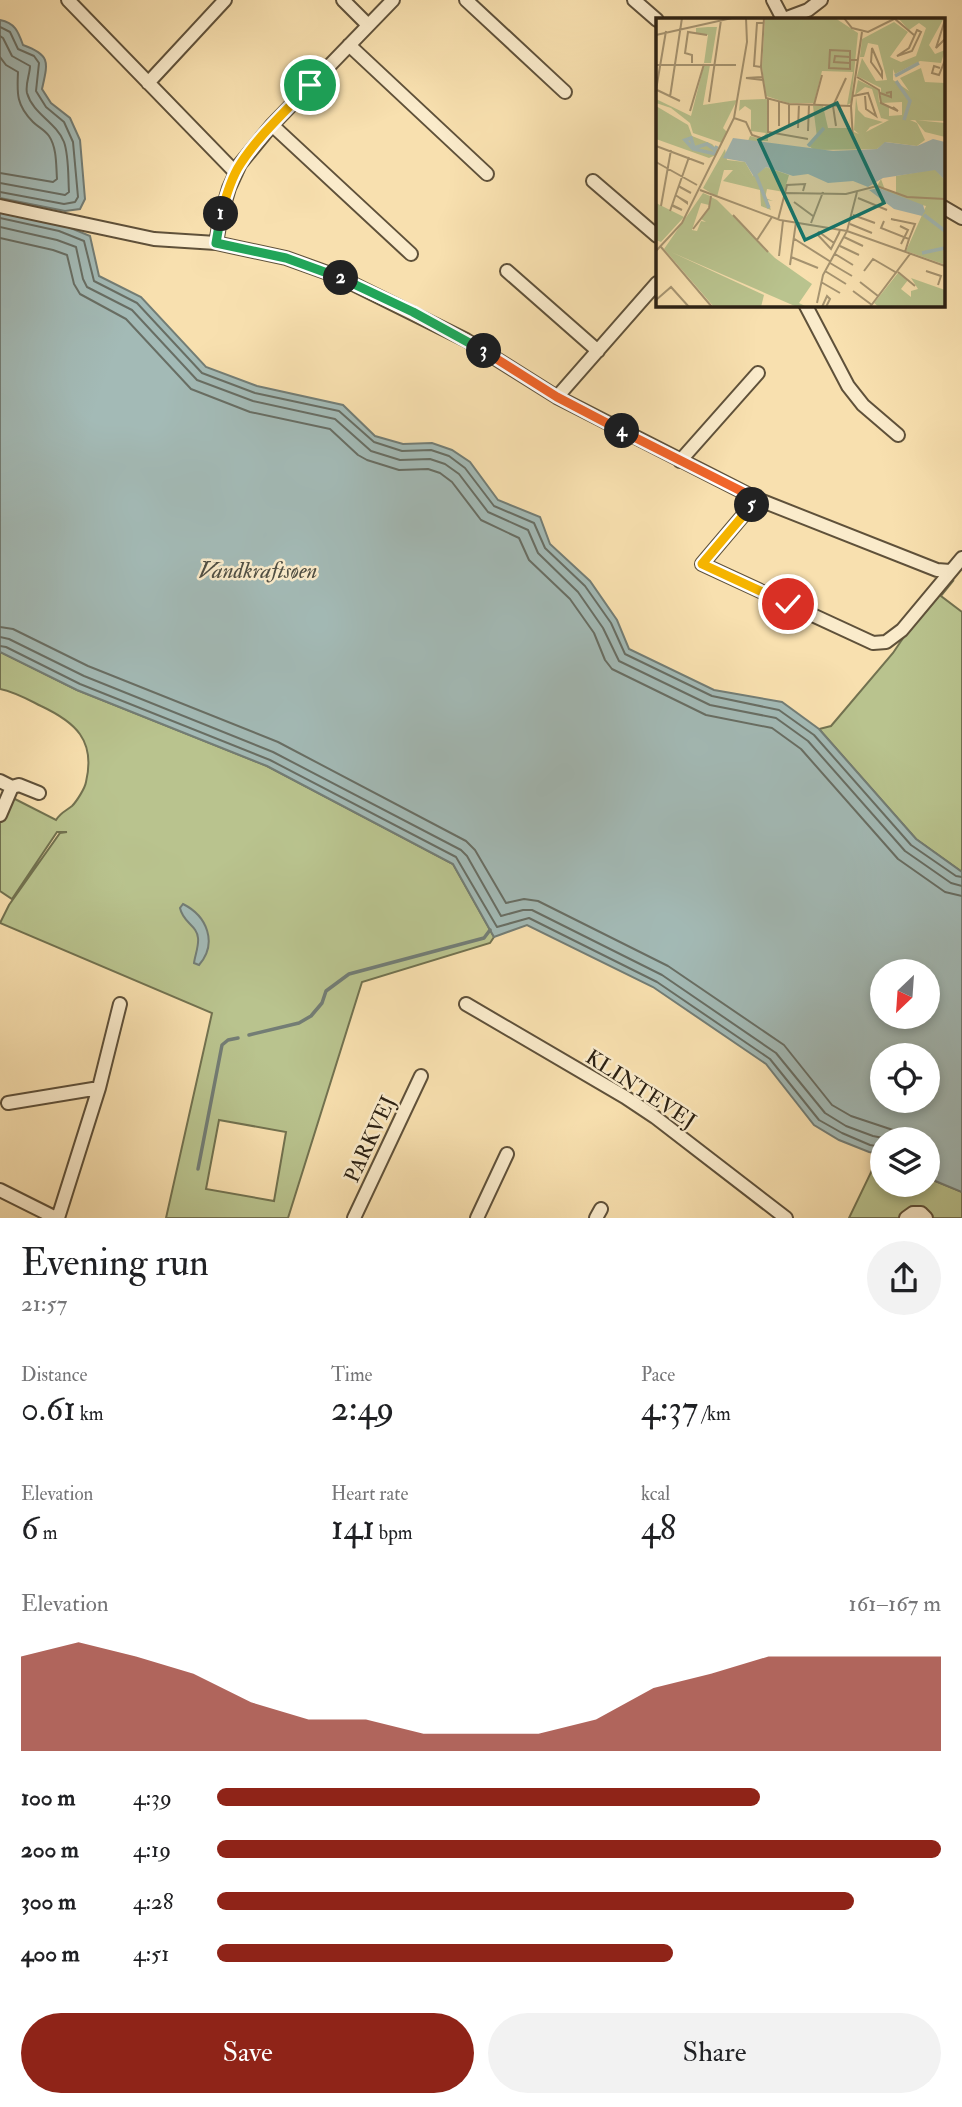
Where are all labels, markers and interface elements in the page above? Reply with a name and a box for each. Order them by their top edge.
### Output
inset map [656,18,944,306]
pin [280,55,340,115]
icon: arrive [291,66,329,104]
pin: 1 [204,196,238,232]
text: 1 [217,201,224,225]
pin: 2 [324,260,358,296]
text: 2 [336,265,345,289]
pin: 3 [466,334,502,368]
text: 3 [480,338,487,362]
pin: 4 [604,414,640,448]
text: 4 [616,418,627,442]
pin: 5 [734,488,770,522]
text: 5 [747,492,756,516]
water label: Vandkraftsøen [198,556,318,585]
pin [758,574,818,634]
icon: check [769,585,807,623]
north arrow [870,959,940,1029]
map controls [870,959,940,1197]
button: locate [870,1043,940,1113]
street label: KLINTEVEJ [580,1044,701,1135]
street label: PARKVEJ [339,1091,402,1187]
button: layers [870,1127,940,1197]
text: Evening run [21,1239,209,1287]
button: share [867,1241,941,1315]
text: 21:57 [21,1289,67,1318]
text: Distance [21,1363,87,1387]
text: Time [331,1363,373,1387]
text: Pace [641,1363,675,1387]
text: 0.61 [21,1387,76,1431]
text: 2:49 [331,1387,394,1431]
text: 4:37 [641,1387,698,1431]
text: km [76,1402,104,1426]
text: /km [698,1402,731,1426]
text: Elevation [21,1482,93,1506]
text: Heart rate [331,1482,408,1506]
text: kcal [641,1482,670,1506]
text: 6 [21,1506,39,1550]
text: 141 [331,1506,375,1550]
text: 48 [641,1506,676,1550]
text: m [39,1521,57,1545]
text: bpm [375,1521,413,1545]
text: Elevation [21,1589,109,1618]
text: 161–167 m [849,1589,941,1618]
text: 100 m [21,1783,75,1812]
text: 4:39 [133,1783,172,1812]
text: 200 m [21,1835,79,1864]
text: 4:19 [133,1835,171,1864]
text: 300 m [21,1887,76,1916]
text: 4:28 [133,1887,174,1916]
text: 400 m [21,1939,80,1968]
text: 4:51 [133,1939,169,1968]
button: Save [21,2013,474,2093]
button: Share [488,2013,941,2093]

